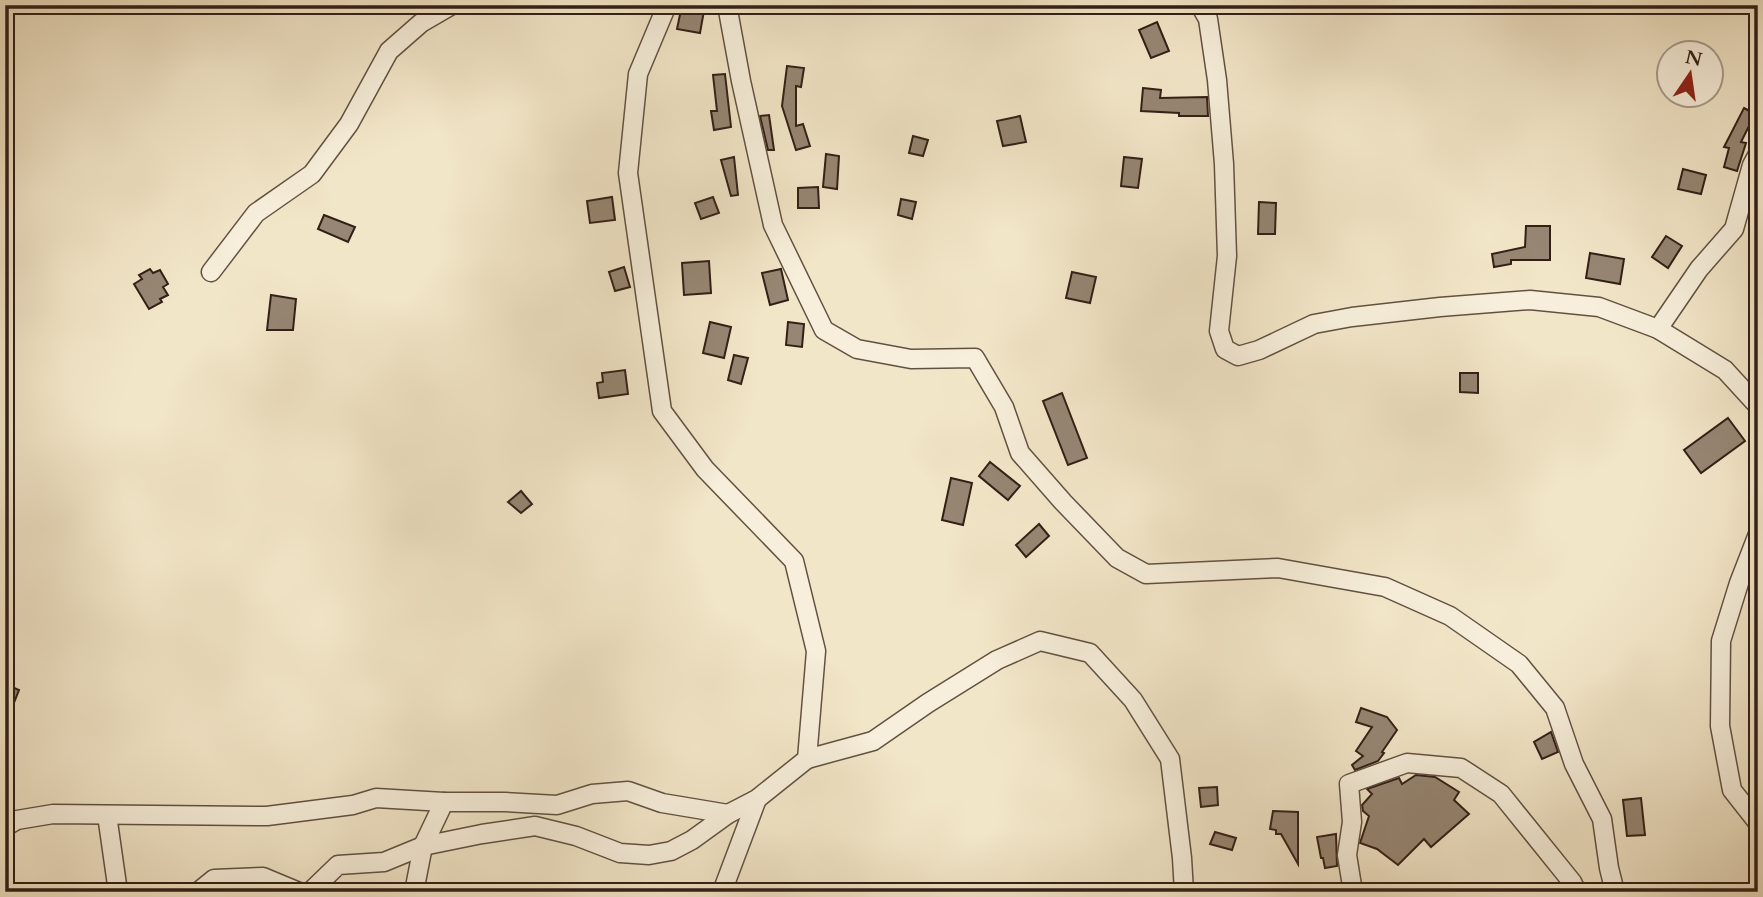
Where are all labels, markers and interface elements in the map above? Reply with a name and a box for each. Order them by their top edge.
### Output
north arrow [1654,38,1724,108]
text: N [1683,44,1705,73]

